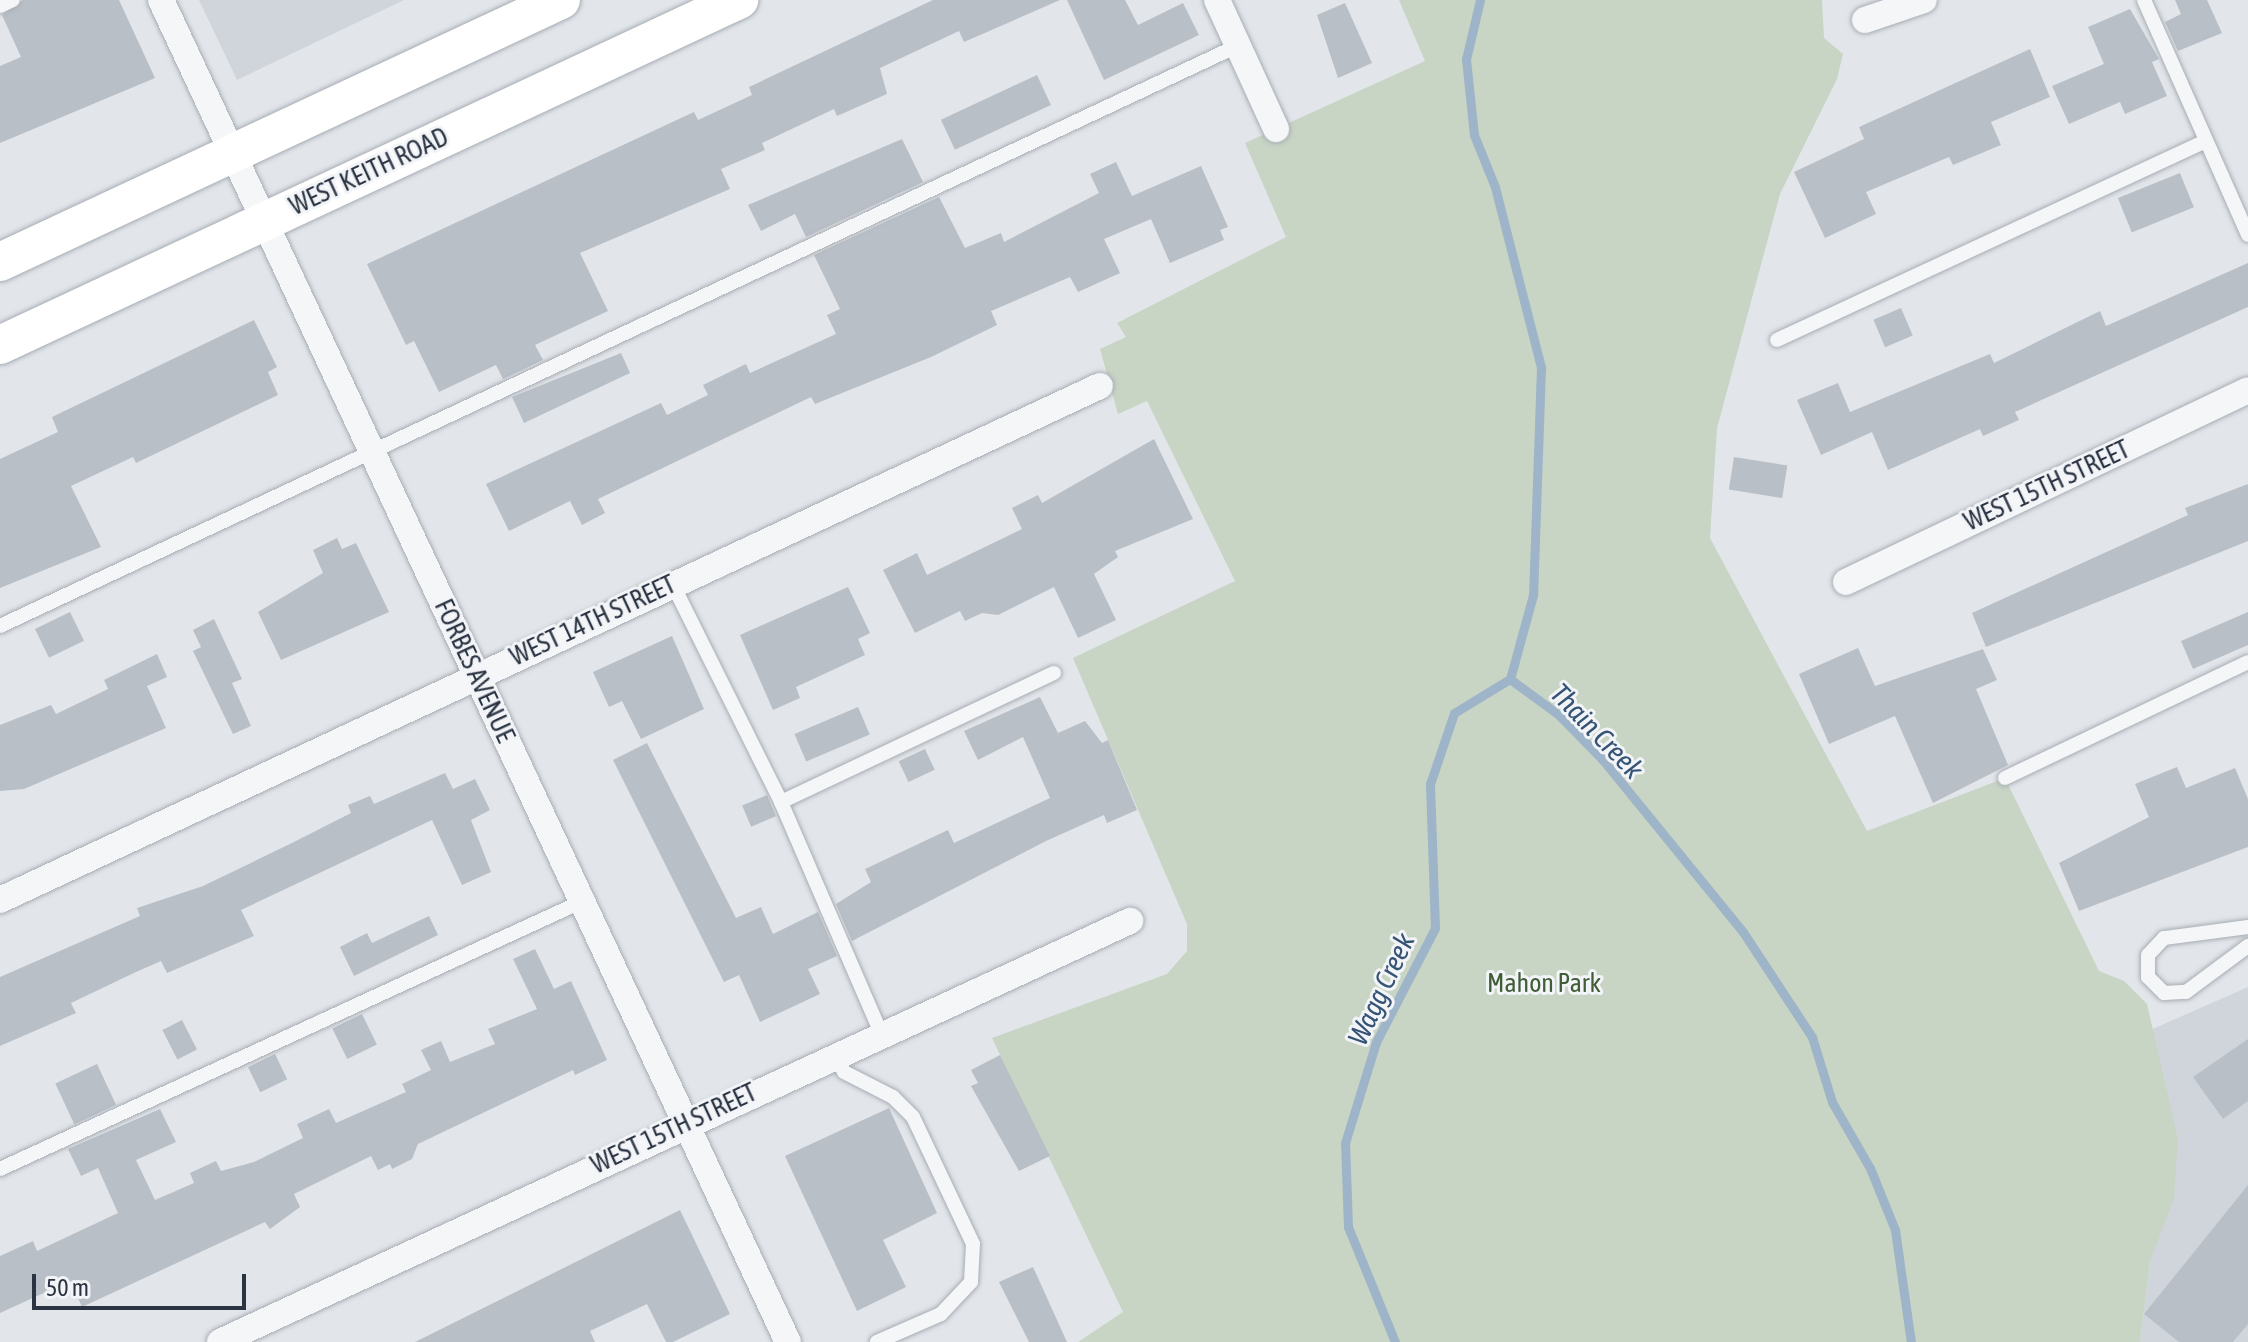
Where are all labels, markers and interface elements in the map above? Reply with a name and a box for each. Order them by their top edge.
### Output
street label: WEST KEITH ROAD [285,122,453,222]
street label: WEST 15TH STREET [1959,434,2135,538]
street label: WEST 14TH STREET [505,569,681,673]
street label: FORBES AVENUE [427,594,521,748]
water label: Thain Creek [1543,676,1651,786]
water label: Wagg Creek [1341,928,1421,1050]
park label: Mahon Park [1487,968,1601,1000]
street label: WEST 15TH STREET [586,1077,762,1181]
scale bar [36,1258,250,1308]
text: 50 m [46,1274,89,1301]

